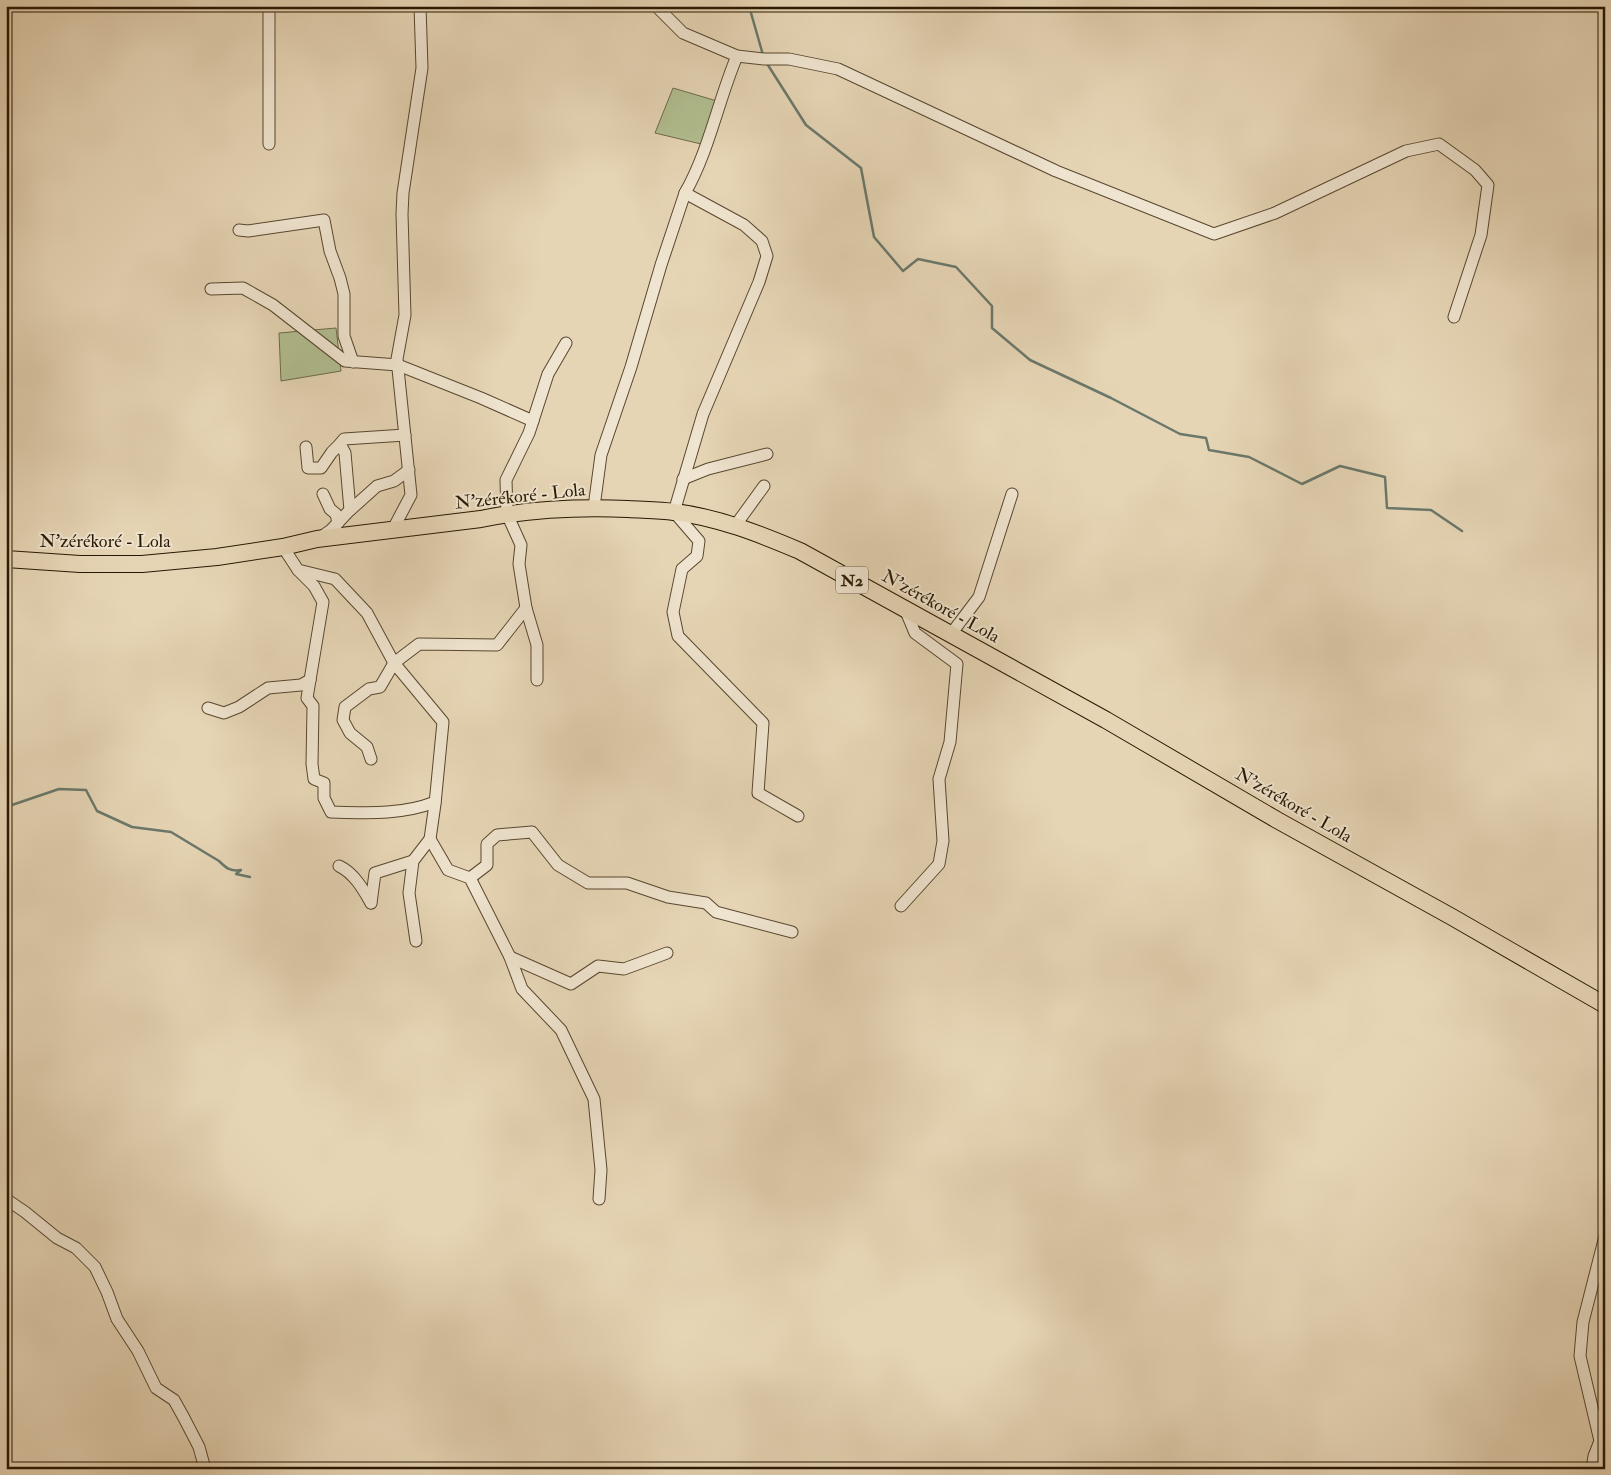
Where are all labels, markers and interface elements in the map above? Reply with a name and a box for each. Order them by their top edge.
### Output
street label: N'zérékoré - Lola [454,478,587,515]
street label: N'zérékoré - Lola [39,530,171,553]
street label: N'zérékoré - Lola [878,565,1004,649]
road number: N2 [836,566,868,594]
street label: N'zérékoré - Lola [1231,763,1357,848]

